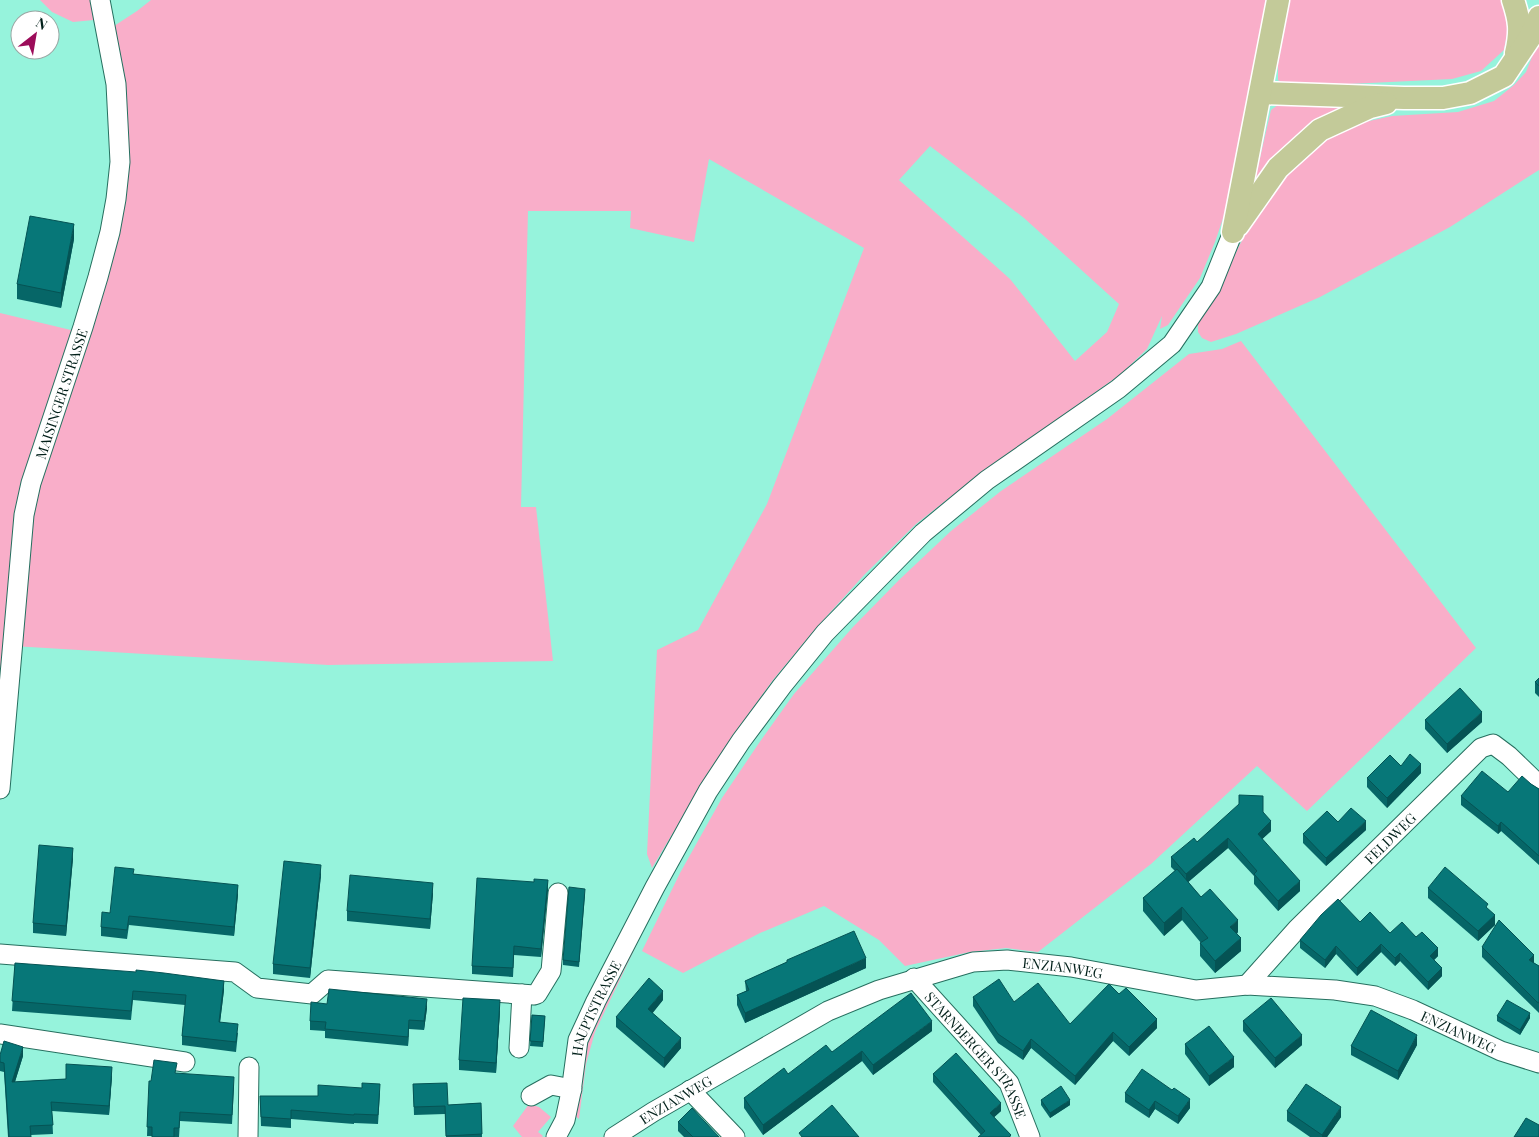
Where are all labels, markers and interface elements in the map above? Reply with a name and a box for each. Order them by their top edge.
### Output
north arrow [10,10,60,60]
text: N [33,13,51,34]
street label: MAISINGER STRASSE [30,326,91,461]
street label: FELDWEG [1360,808,1420,868]
street label: ENZIANWEG [1022,952,1105,982]
street label: HAUPTSTRASSE [566,957,625,1057]
street label: STARNBERGER STRASSE [921,987,1031,1121]
street label: ENZIANWEG [1418,1006,1500,1057]
street label: ENZIANWEG [635,1071,715,1128]

